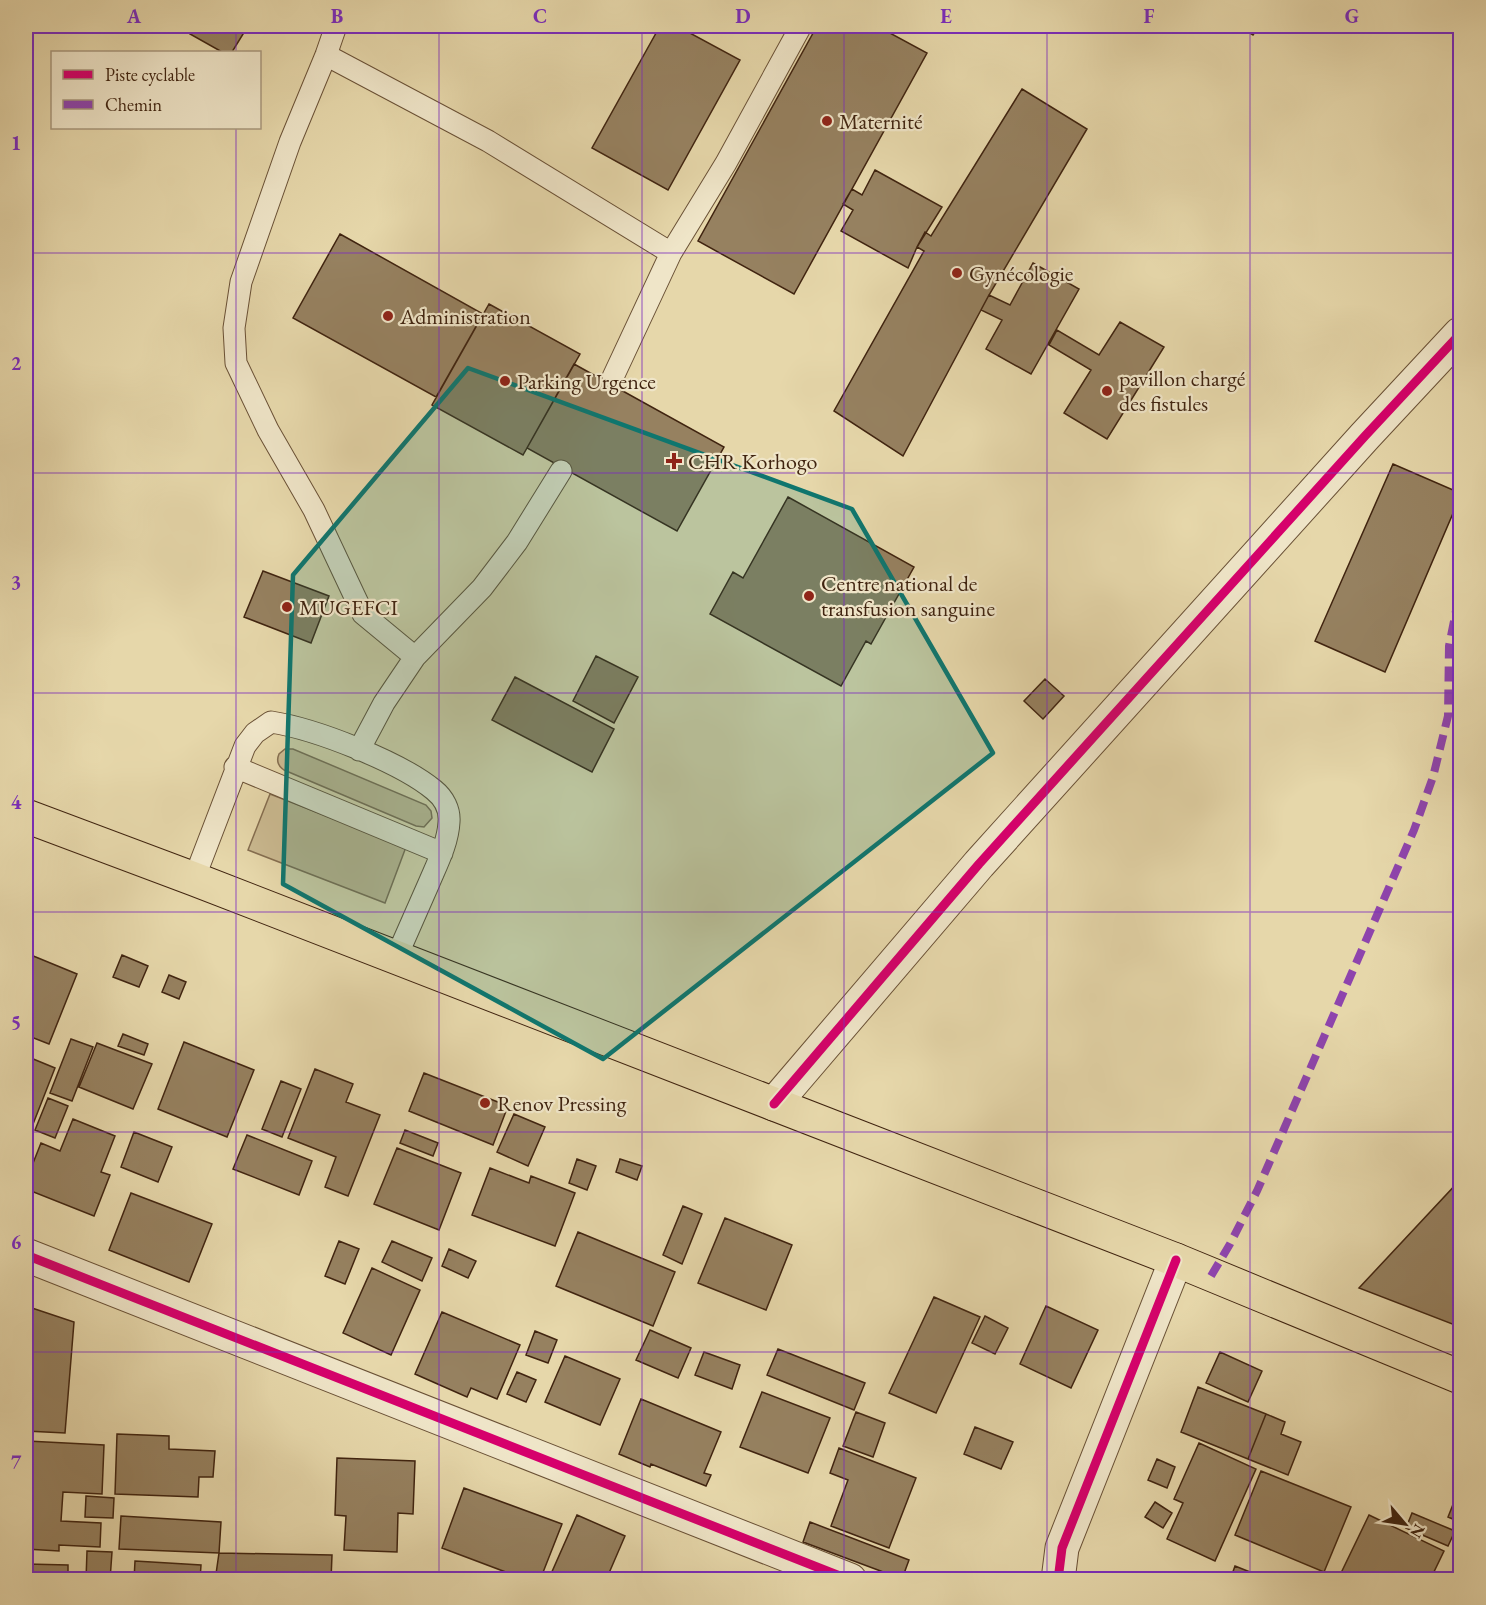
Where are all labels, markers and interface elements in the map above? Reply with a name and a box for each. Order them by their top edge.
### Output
text: A [126,3,142,29]
text: B [331,3,343,29]
text: C [533,3,547,29]
text: D [735,3,751,29]
text: E [940,3,952,29]
text: F [1144,3,1155,29]
text: G [1345,3,1359,29]
legend [51,51,261,129]
text: Piste cyclable [105,63,195,86]
text: Chemin [105,93,162,116]
place label: Maternité [839,107,923,136]
marker: Maternité [820,114,834,128]
text: 1 [11,130,21,156]
place label: Gynécologie [969,259,1074,288]
marker: Gynécologie [950,266,964,280]
place label: Administration [399,302,531,331]
marker: Administration [381,309,395,323]
text: 2 [11,350,22,376]
place label: pavillon chargé des fistules [1119,364,1246,418]
place label: Parking Urgence [517,367,656,396]
marker: Parking Urgence [498,374,512,388]
marker: pavillon chargé des fistules [1100,384,1114,398]
place label: CHR Korhogo [688,447,818,476]
marker: CHR Korhogo [665,452,683,470]
text: 3 [11,569,21,595]
place label: Centre national de transfusion sanguine [821,569,995,623]
marker: Centre national de transfusion sanguine [802,589,816,603]
place label: MUGEFCI [299,593,398,622]
marker: MUGEFCI [280,600,294,614]
text: 4 [11,789,22,815]
text: 5 [11,1009,21,1035]
place label: Renov Pressing [497,1089,627,1118]
marker: Renov Pressing [478,1096,492,1110]
text: 6 [11,1229,22,1255]
text: 7 [11,1449,22,1475]
north arrow [1375,1494,1435,1554]
text: N [1405,1520,1430,1542]

